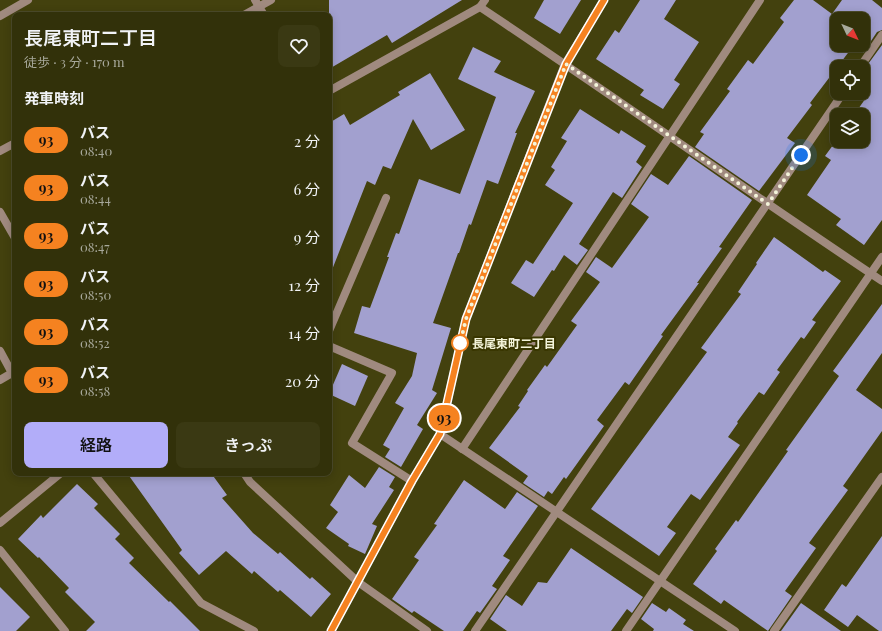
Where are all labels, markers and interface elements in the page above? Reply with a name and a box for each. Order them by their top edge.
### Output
north arrow [830,12,870,52]
map controls [830,12,870,148]
text: 長尾東町二丁目 [24,24,157,50]
button: heart [278,25,320,67]
text: 徒歩 · 3 分 · 170 m [24,53,125,70]
button: locate [830,60,870,100]
text: 発車時刻 [24,88,84,108]
button: layers [830,108,870,148]
text: バス [80,122,110,142]
text: 93 [39,130,53,149]
text: 2 分 [294,131,320,151]
text: 08:40 [80,142,112,159]
your location [791,145,811,165]
text: バス [80,170,110,190]
text: 93 [39,178,53,197]
text: 6 分 [294,179,320,199]
text: 08:44 [80,190,111,207]
text: バス [80,218,110,238]
text: 93 [39,226,53,245]
text: 9 分 [294,227,320,247]
text: 08:47 [80,238,110,255]
text: バス [80,266,110,286]
text: 93 [39,274,53,293]
text: 12 分 [289,275,320,295]
text: 08:50 [80,286,111,303]
text: バス [80,314,110,334]
text: 93 [39,322,53,341]
text: 14 分 [288,323,320,343]
text: 08:52 [80,334,110,351]
marker: 長尾東町二丁目 [451,334,469,352]
place label: 長尾東町二丁目 [472,335,556,351]
text: バス [80,362,110,382]
text: 93 [39,370,53,389]
text: 20 分 [285,371,320,391]
text: 08:58 [80,382,110,399]
line badge: 93 [426,405,462,431]
text: 93 [437,408,451,427]
button: 経路 [24,422,168,468]
button: きっぷ [176,422,320,468]

